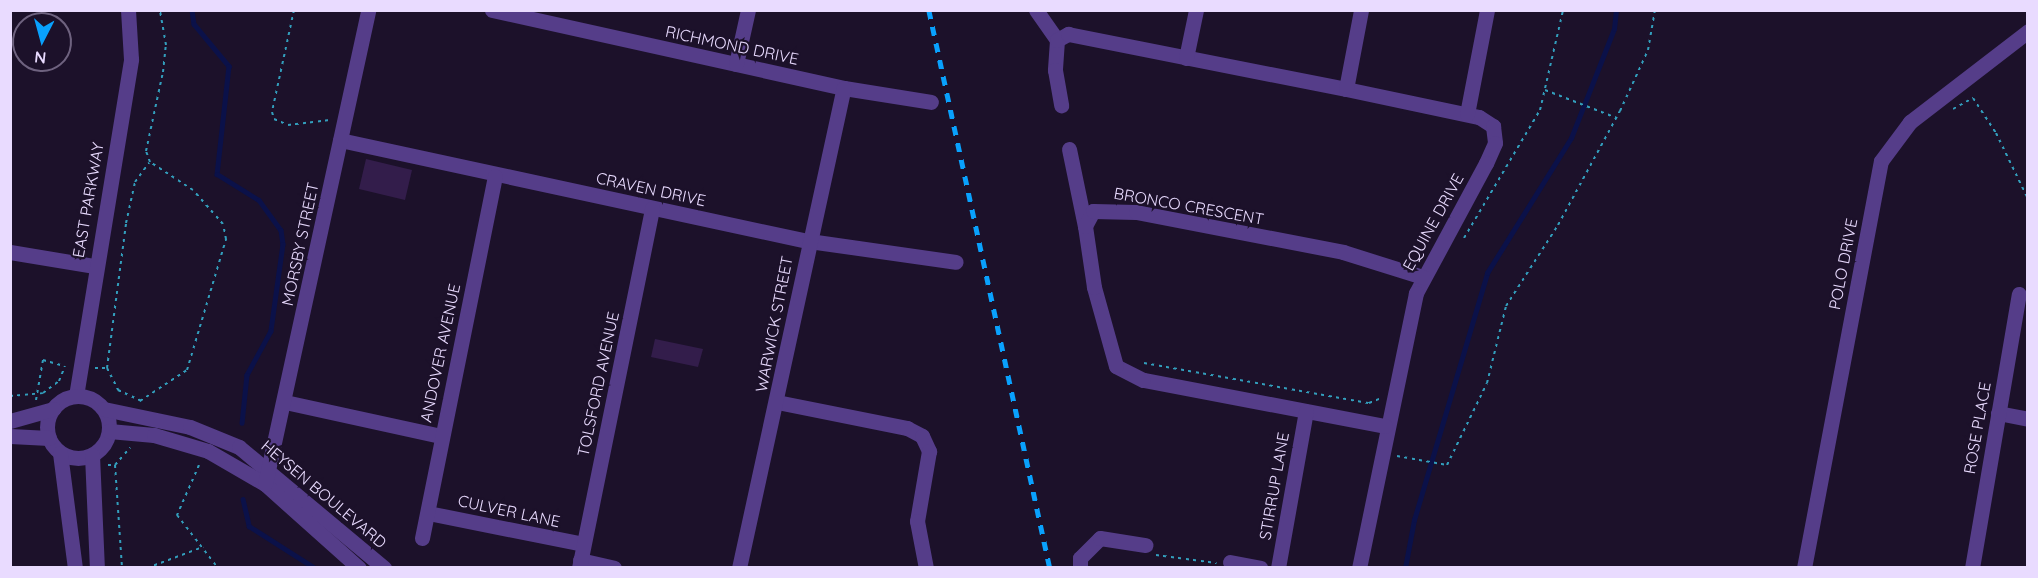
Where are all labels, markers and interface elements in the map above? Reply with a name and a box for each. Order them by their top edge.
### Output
north arrow [12,12,72,72]
street label: RICHMOND DRIVE [664,22,800,68]
text: N [33,47,47,68]
street label: EAST PARKWAY [68,141,108,259]
street label: CRAVEN DRIVE [594,168,708,210]
street label: EQUINE DRIVE [1398,170,1468,274]
street label: MORSBY STREET [278,180,322,308]
street label: BRONCO CRESCENT [1112,183,1266,229]
street label: POLO DRIVE [1825,217,1861,311]
street label: WARWICK STREET [751,254,797,394]
street label: ANDOVER AVENUE [416,282,464,424]
street label: TOLSFORD AVENUE [573,310,623,458]
street label: ROSE PLACE [1959,380,1995,476]
street label: STIRRUP LANE [1255,431,1293,541]
street label: HEYSEN BOULEVARD [257,436,391,552]
street label: CULVER LANE [456,491,562,531]

